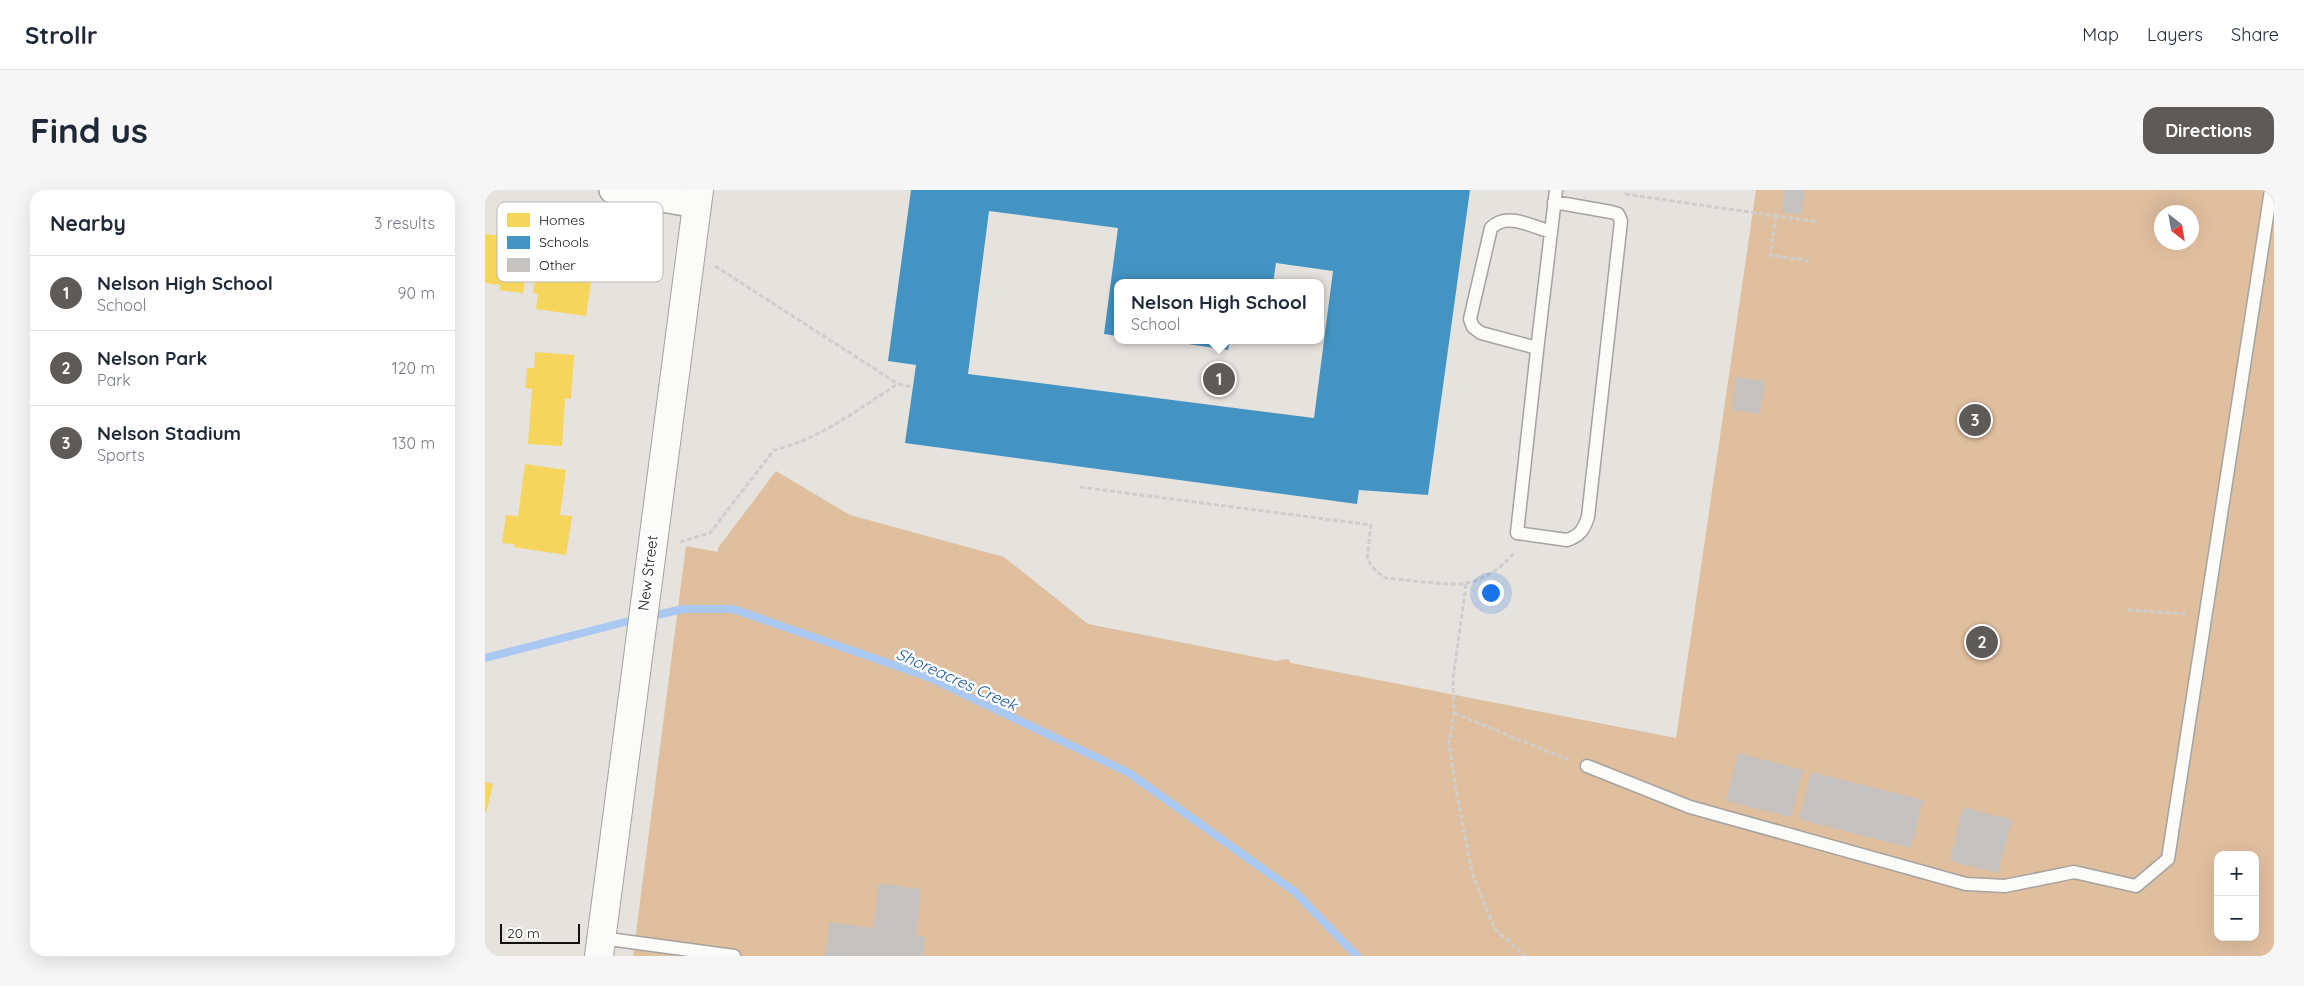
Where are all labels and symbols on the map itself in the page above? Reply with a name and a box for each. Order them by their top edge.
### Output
legend [497,202,663,282]
north arrow [2154,205,2199,250]
text: Homes [539,211,585,229]
text: Schools [539,233,589,251]
text: Other [539,256,576,274]
pin: 1 [1203,360,1235,398]
pin: 3 [1959,401,1991,439]
street label: New Street [633,534,662,612]
your location [1478,580,1504,606]
pin: 2 [1966,623,1998,661]
water label: Shoreacres Creek [893,643,1022,715]
scale bar [500,921,580,944]

